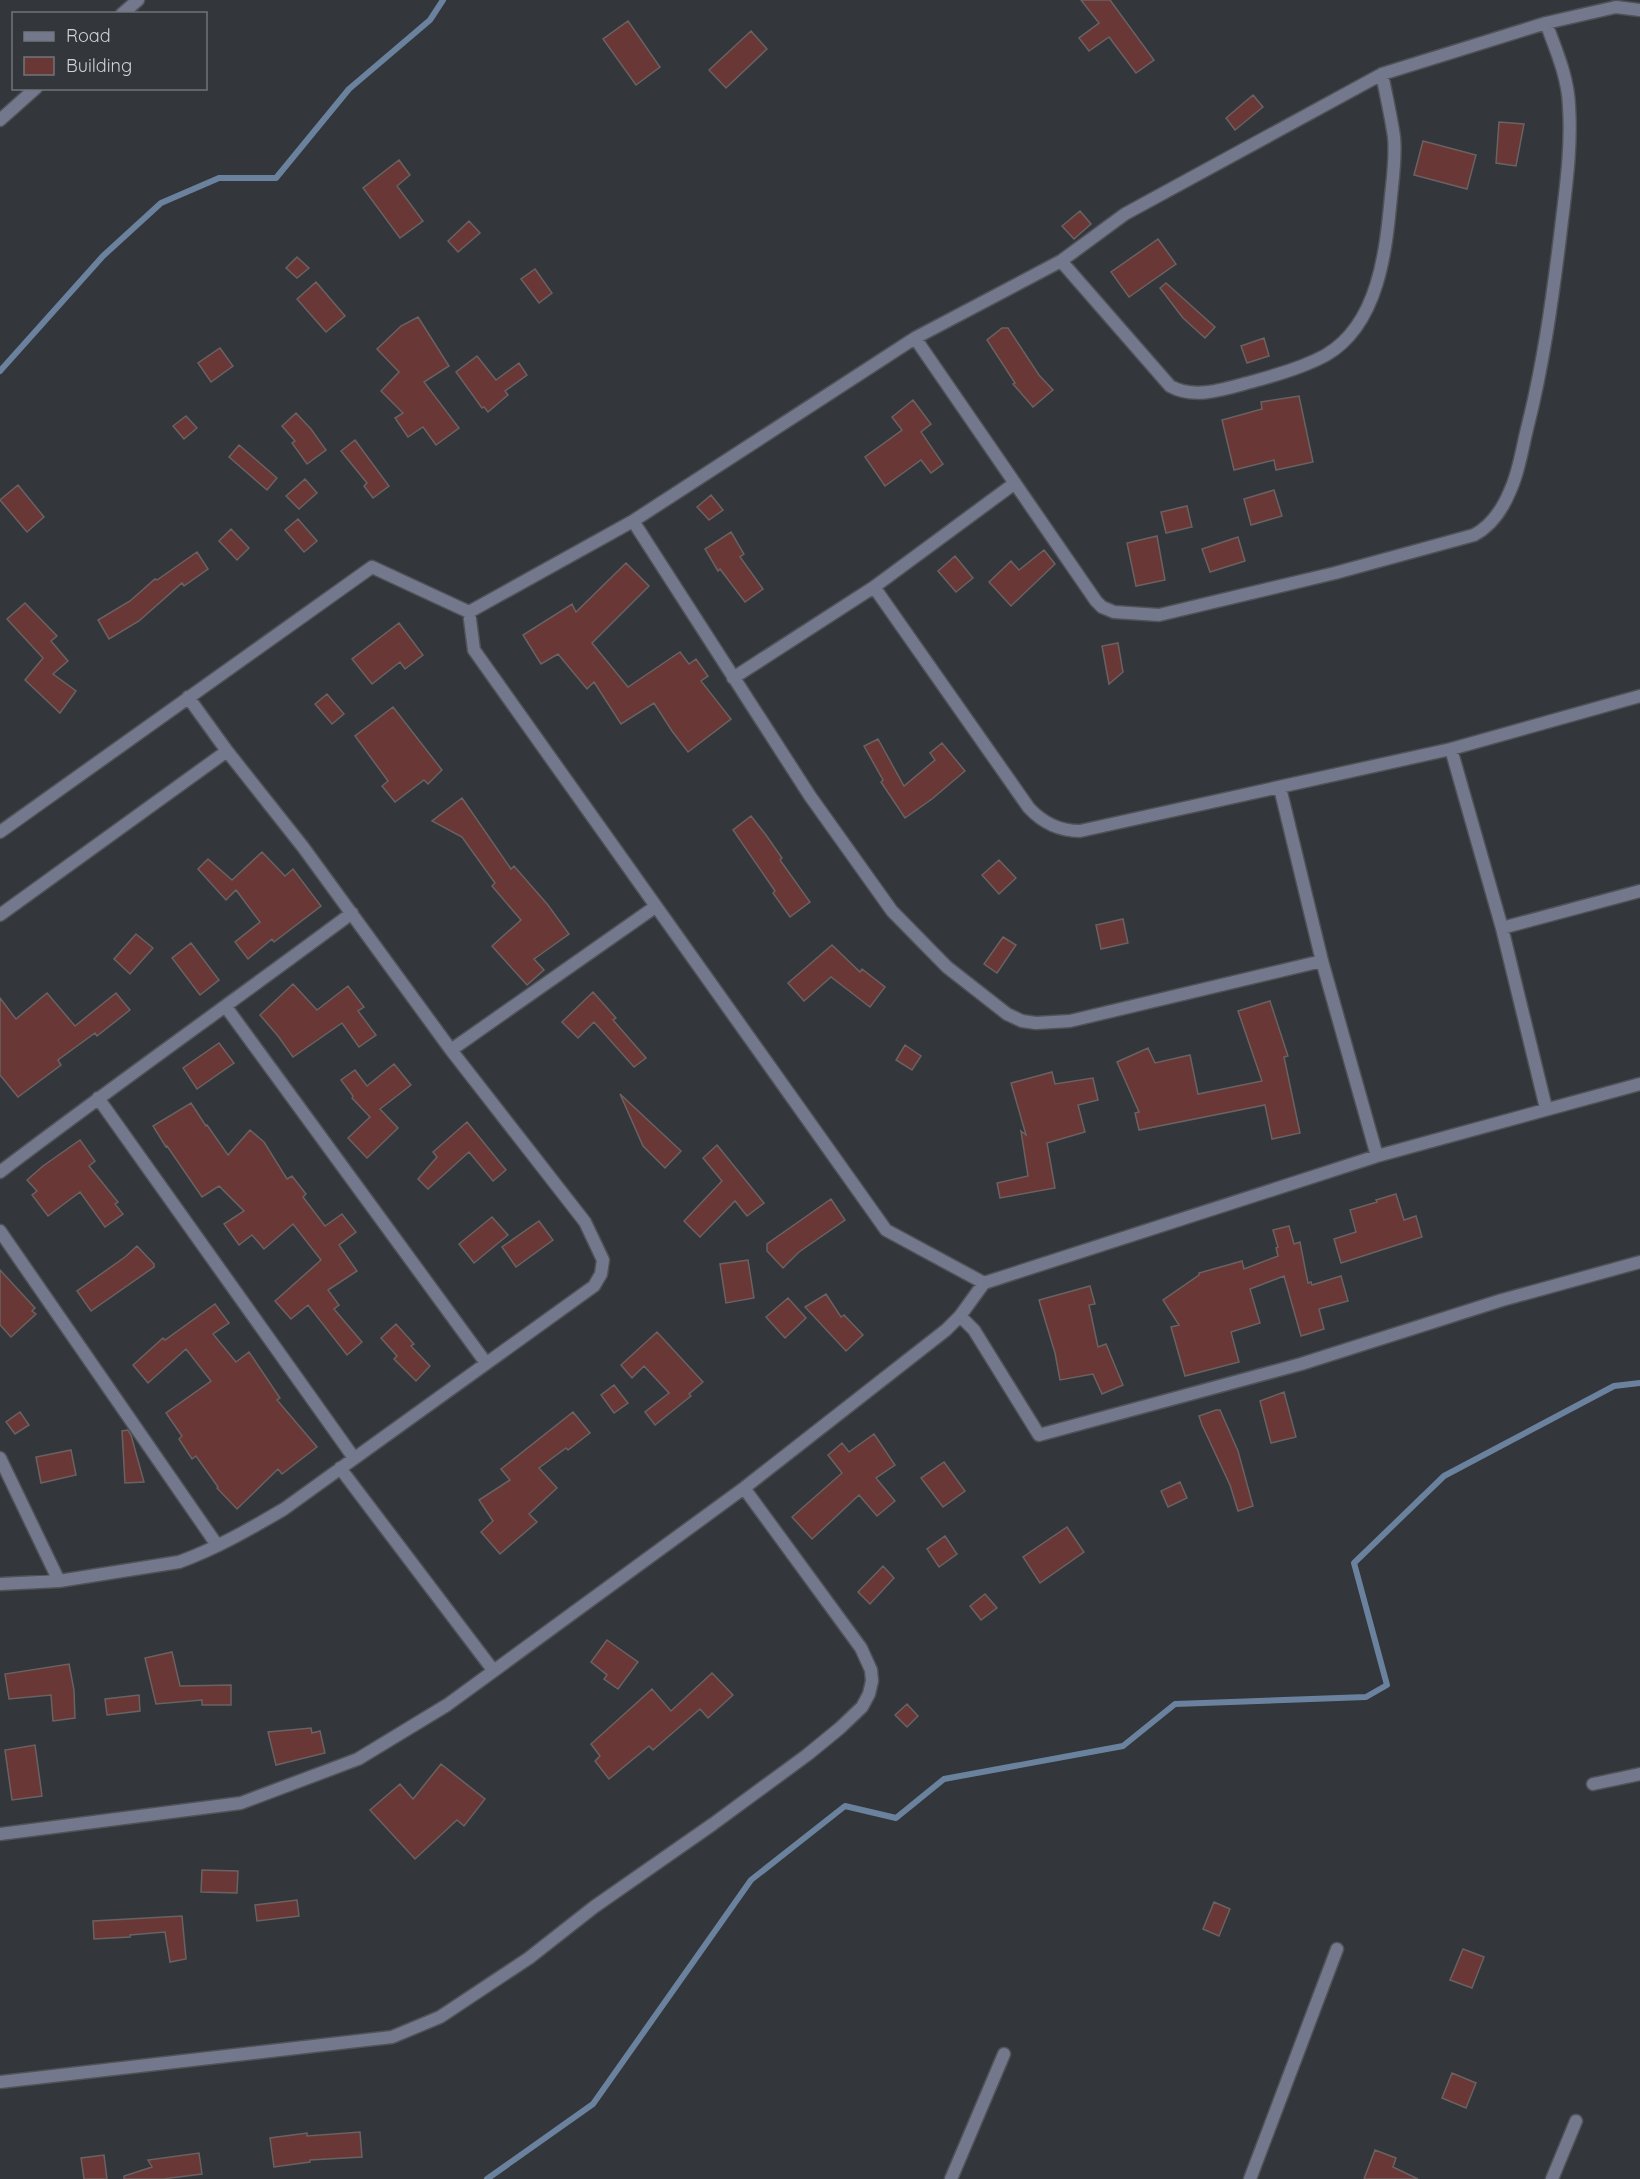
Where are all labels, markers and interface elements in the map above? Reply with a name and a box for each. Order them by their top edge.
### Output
legend [12,12,207,90]
text: Road [66,24,111,47]
text: Building [66,54,132,77]

